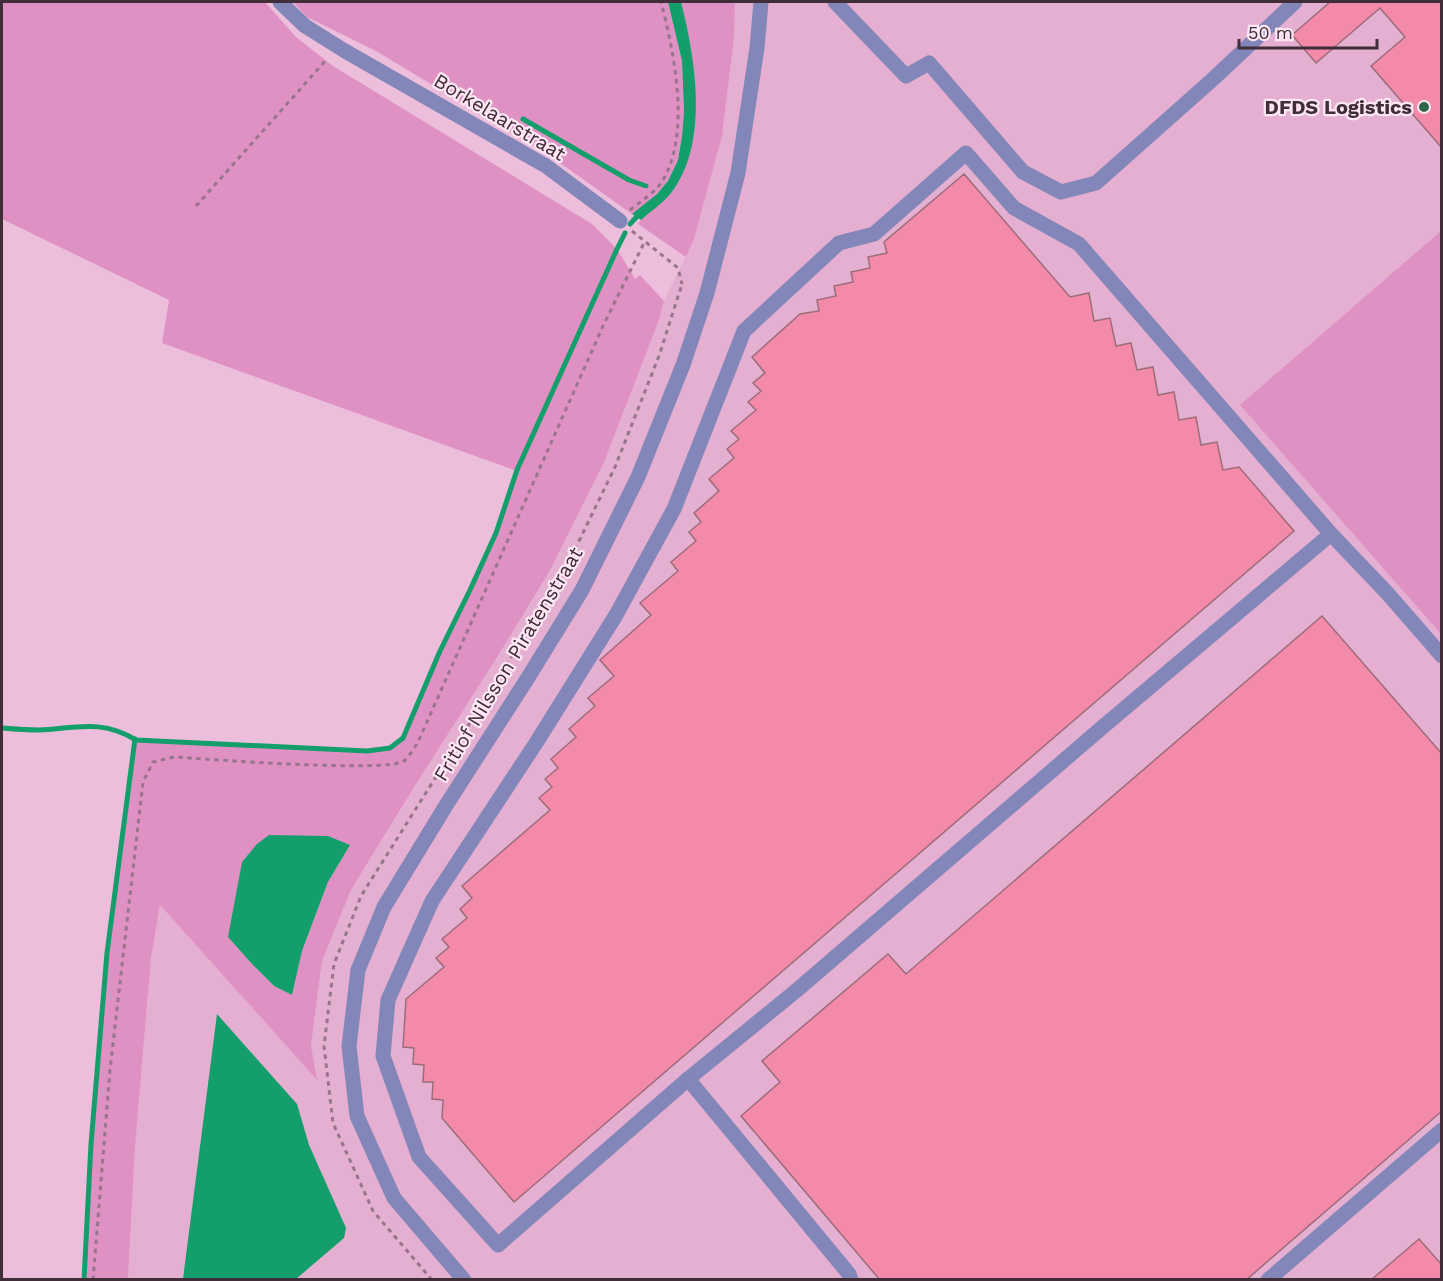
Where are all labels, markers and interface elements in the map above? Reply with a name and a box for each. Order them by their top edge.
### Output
scale bar [1239,12,1377,50]
text: 50 m [1248,22,1293,43]
street label: Borkelaarstraat [430,68,571,166]
place label: DFDS Logistics [1265,95,1412,119]
marker: DFDS Logistics [1417,100,1431,114]
street label: Fritiof Nilsson Piratenstraat [429,542,588,785]

